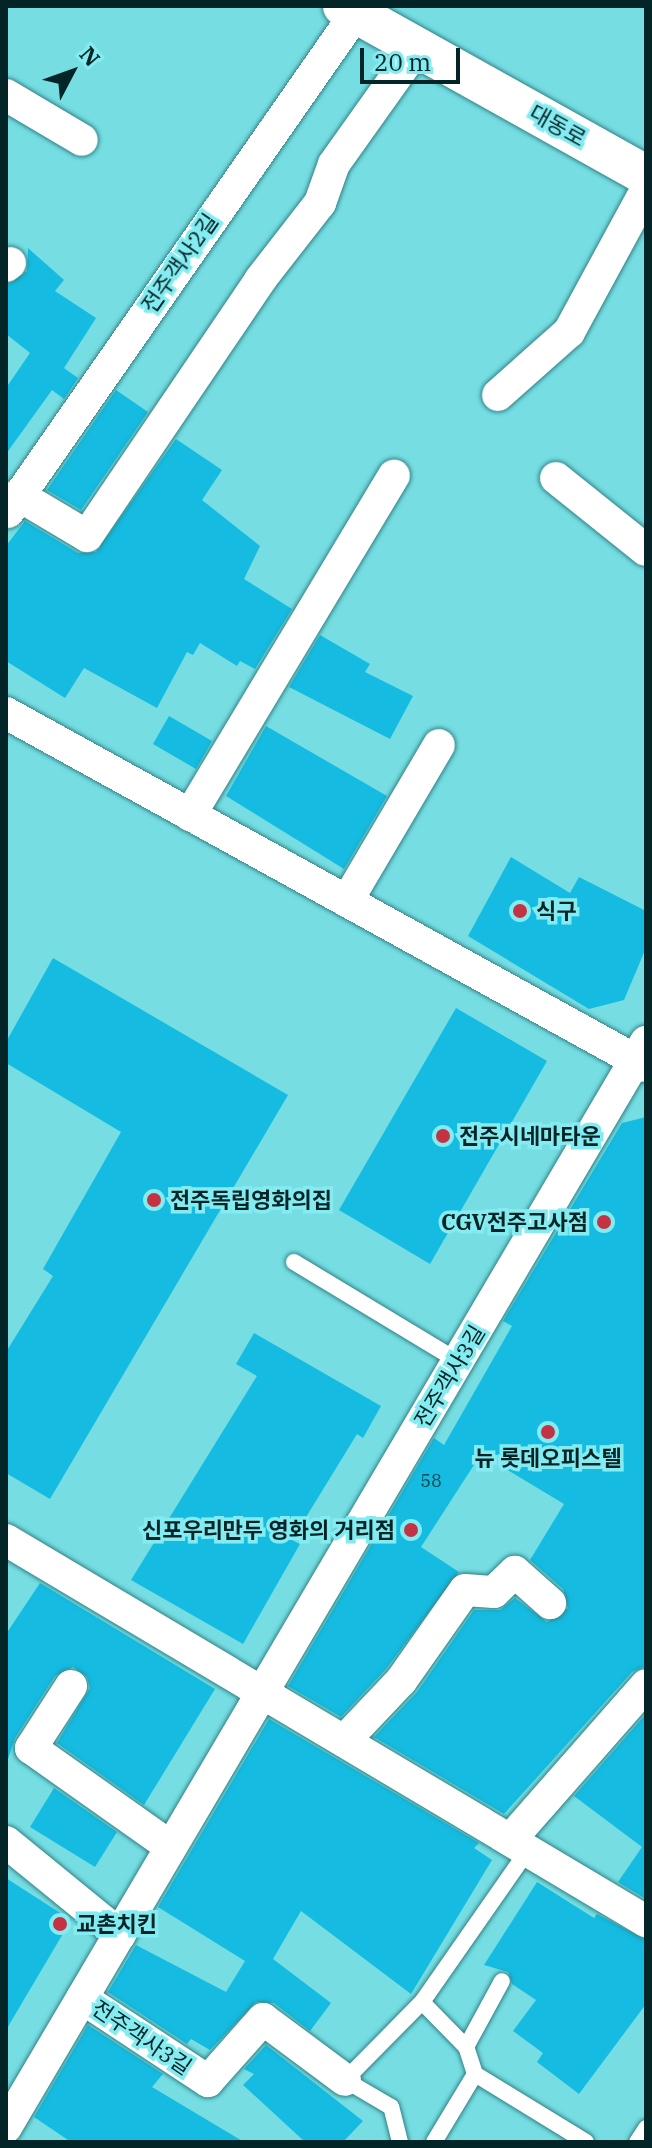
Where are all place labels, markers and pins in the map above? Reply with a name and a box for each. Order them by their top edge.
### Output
place label: 식구 [536,898,576,924]
marker: 식구 [511,902,529,920]
place label: 전주시네마타운 [459,1123,601,1149]
marker: 전주시네마타운 [434,1127,452,1145]
place label: 전주독립영화의집 [170,1187,332,1213]
marker: 전주독립영화의집 [145,1191,163,1209]
place label: CGV전주고사점 [441,1209,588,1235]
marker: CGV전주고사점 [595,1213,613,1231]
marker: 뉴 롯데오피스텔 [539,1423,557,1441]
place label: 뉴 롯데오피스텔 [475,1445,621,1471]
place label: 신포우리만두 영화의 거리점 [142,1517,395,1543]
marker: 신포우리만두 영화의 거리점 [402,1521,420,1539]
place label: 교촌치킨 [76,1911,157,1937]
marker: 교촌치킨 [51,1915,69,1933]

